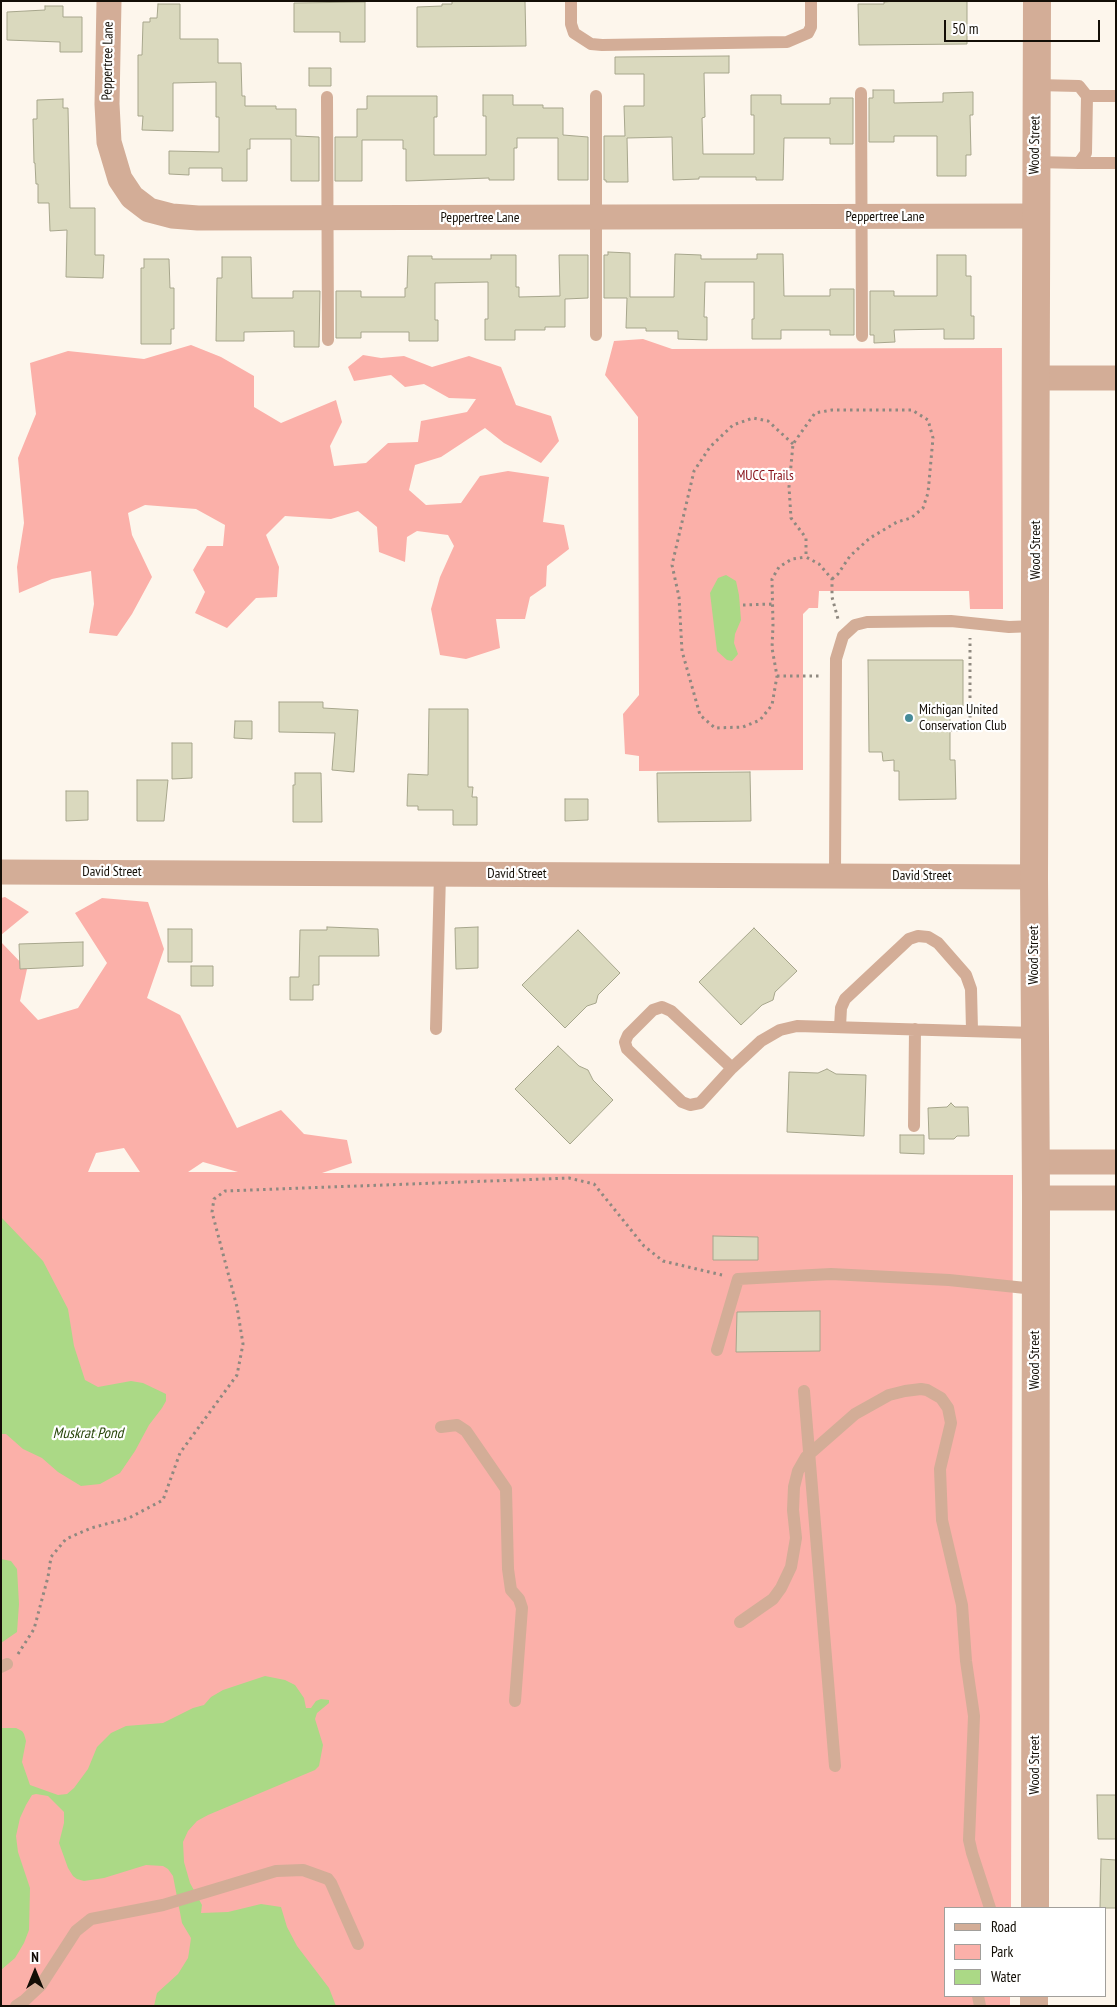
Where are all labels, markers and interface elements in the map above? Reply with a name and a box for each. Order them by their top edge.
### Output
scale bar [947,10,1103,42]
text: 50 m [952,19,978,38]
street label: Peppertree Lane [99,21,117,101]
street label: Wood Street [1026,115,1044,175]
street label: Peppertree Lane [845,209,925,225]
street label: Peppertree Lane [440,210,520,226]
park label: MUCC Trails [736,468,794,484]
street label: Wood Street [1028,520,1044,580]
place label: Michigan United Conservation Club [919,702,1006,734]
marker: Michigan United Conservation Club [903,712,915,724]
street label: David Street [82,864,142,880]
street label: David Street [487,866,547,882]
street label: David Street [892,868,952,884]
street label: Wood Street [1026,925,1042,985]
street label: Wood Street [1027,1330,1043,1390]
water label: Muskrat Pond [53,1425,123,1443]
street label: Wood Street [1027,1735,1043,1795]
legend [944,1907,1107,1997]
text: Road [991,1917,1017,1936]
text: Park [991,1942,1013,1961]
north arrow [10,1947,60,1997]
text: N [31,1948,39,1966]
text: Water [991,1967,1021,1986]

